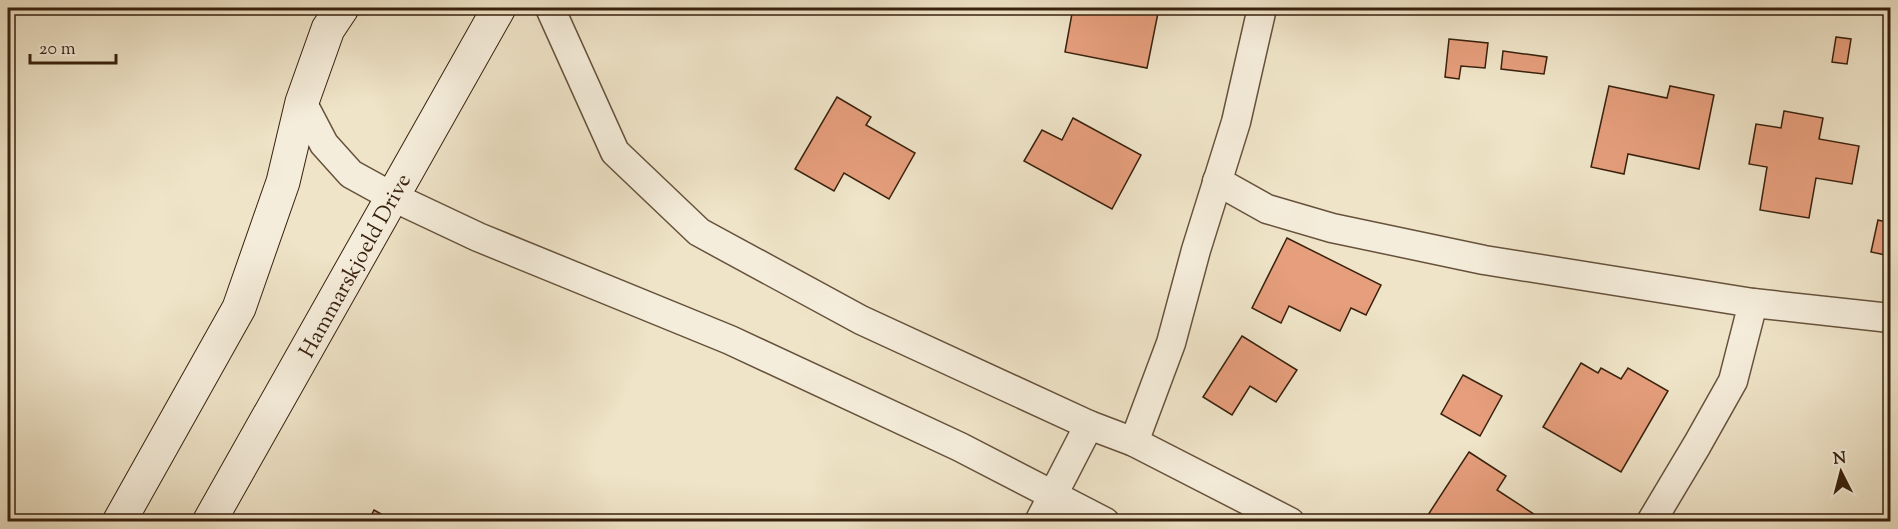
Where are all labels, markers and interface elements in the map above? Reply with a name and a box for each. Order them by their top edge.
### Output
scale bar [30,27,116,65]
text: 20 m [39,37,76,63]
street label: Hammarskjoeld Drive [293,168,421,365]
north arrow [1811,442,1871,502]
text: N [1832,447,1847,472]

